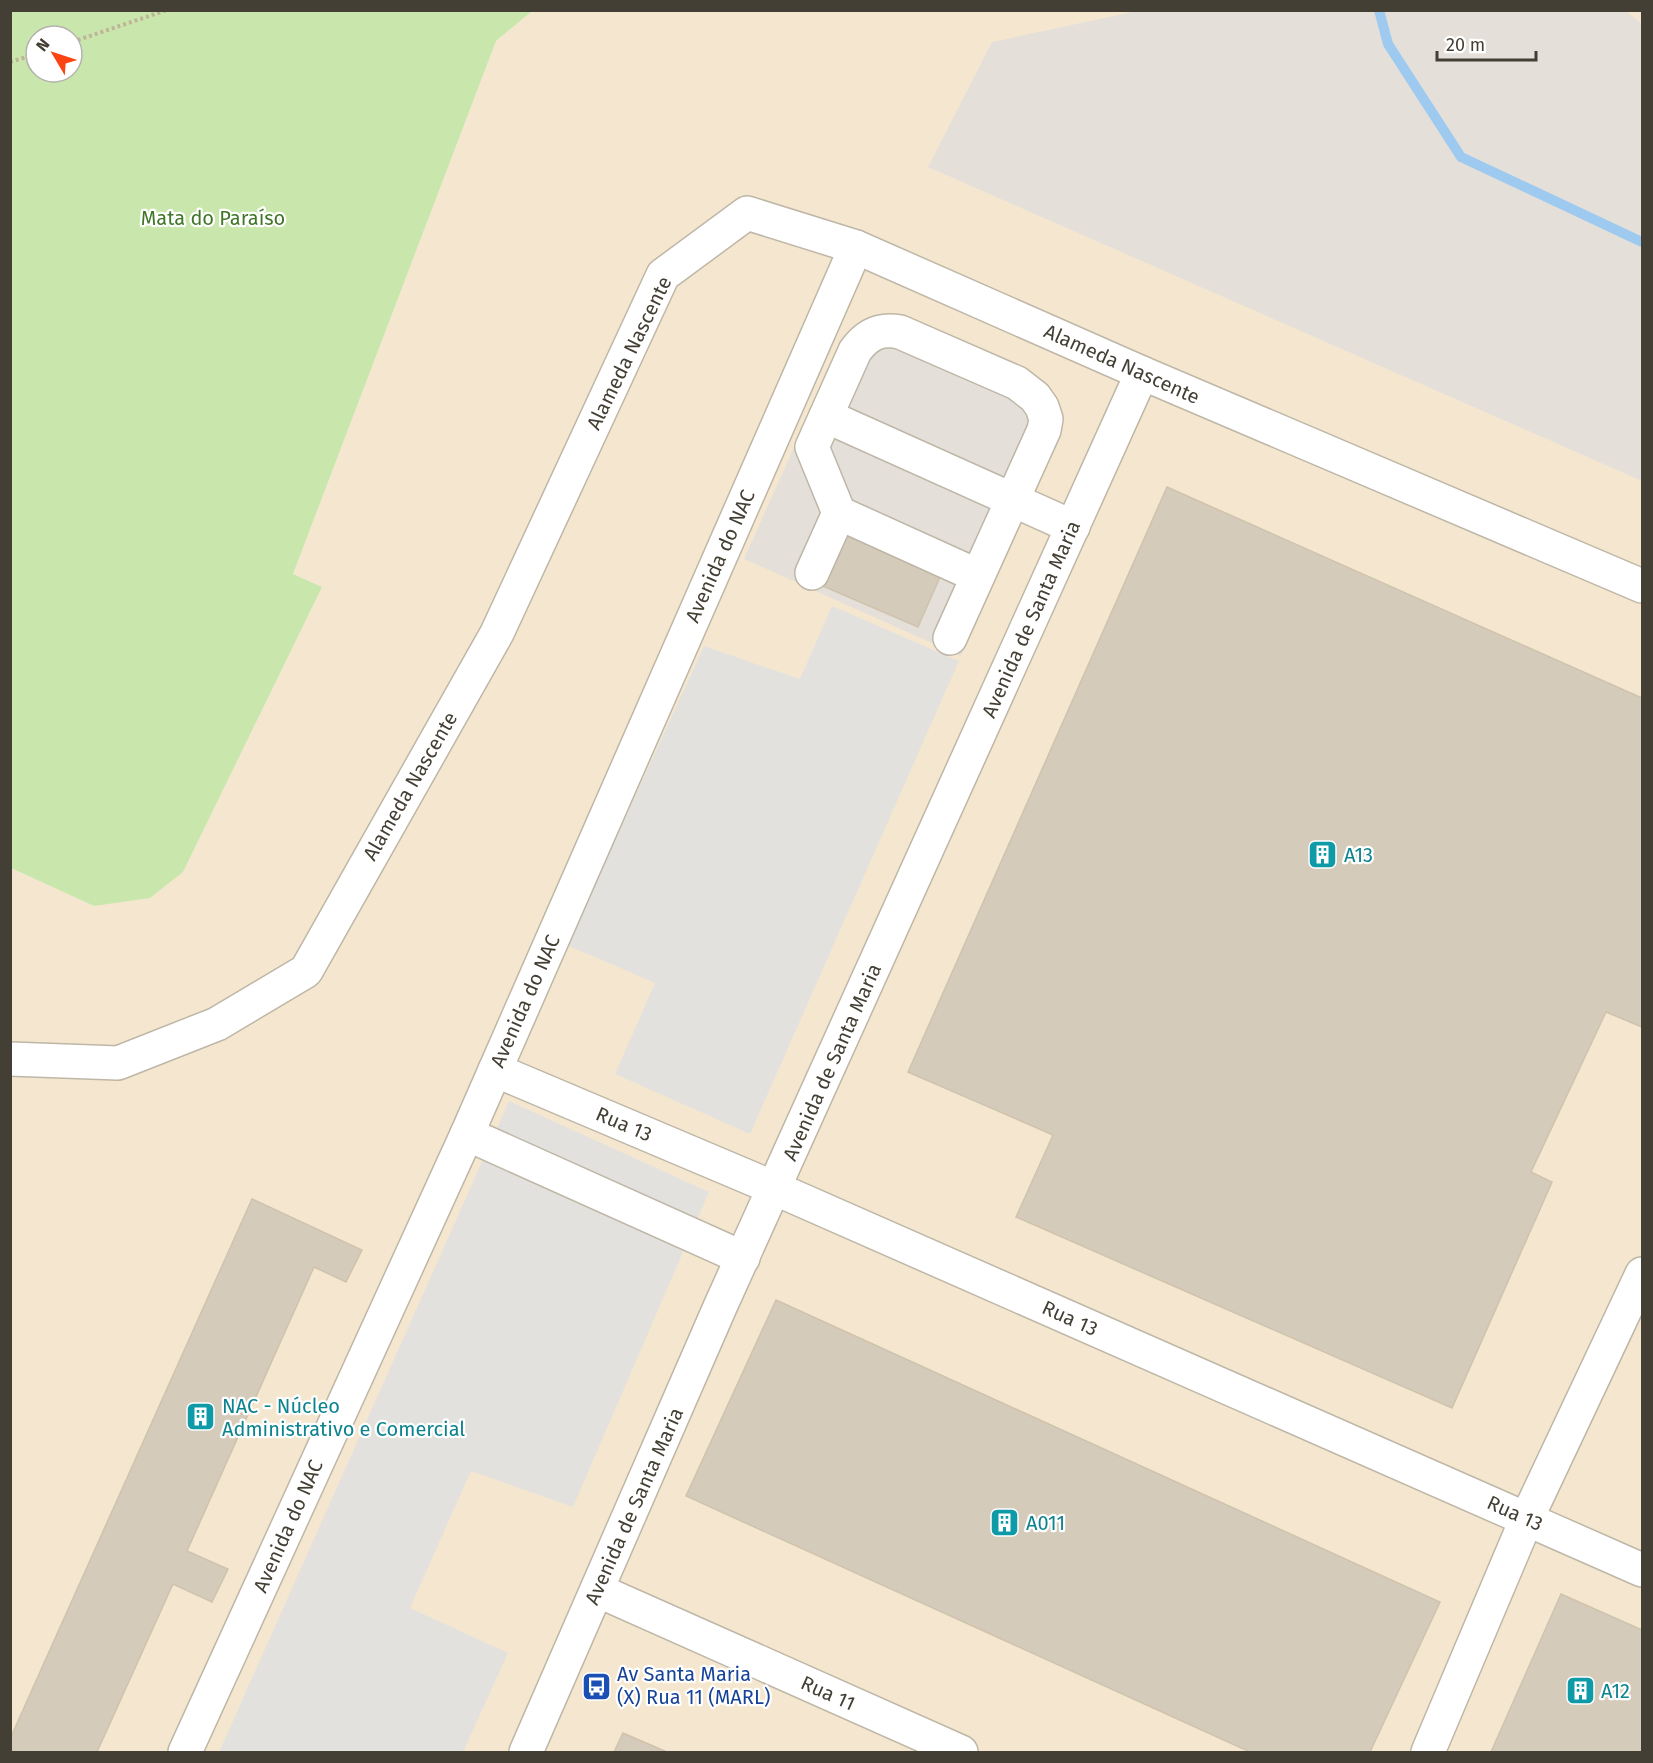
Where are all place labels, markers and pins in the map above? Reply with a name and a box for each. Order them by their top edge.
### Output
building icon: A13 [1307,839,1339,871]
place label: A13 [1344,843,1373,867]
place label: NAC - Núcleo Administrativo e Comercial [222,1394,465,1441]
building icon: NAC - Núcleo Administrativo e Comercial [185,1401,217,1433]
building icon: A011 [989,1507,1021,1539]
place label: A011 [1026,1511,1065,1535]
place label: Av Santa Maria (X) Rua 11 (MARL) [617,1662,770,1709]
bus stop icon: Av Santa Maria (X) Rua 11 (MARL) [580,1670,612,1702]
building icon: A12 [1564,1675,1596,1707]
place label: A12 [1601,1679,1630,1703]

